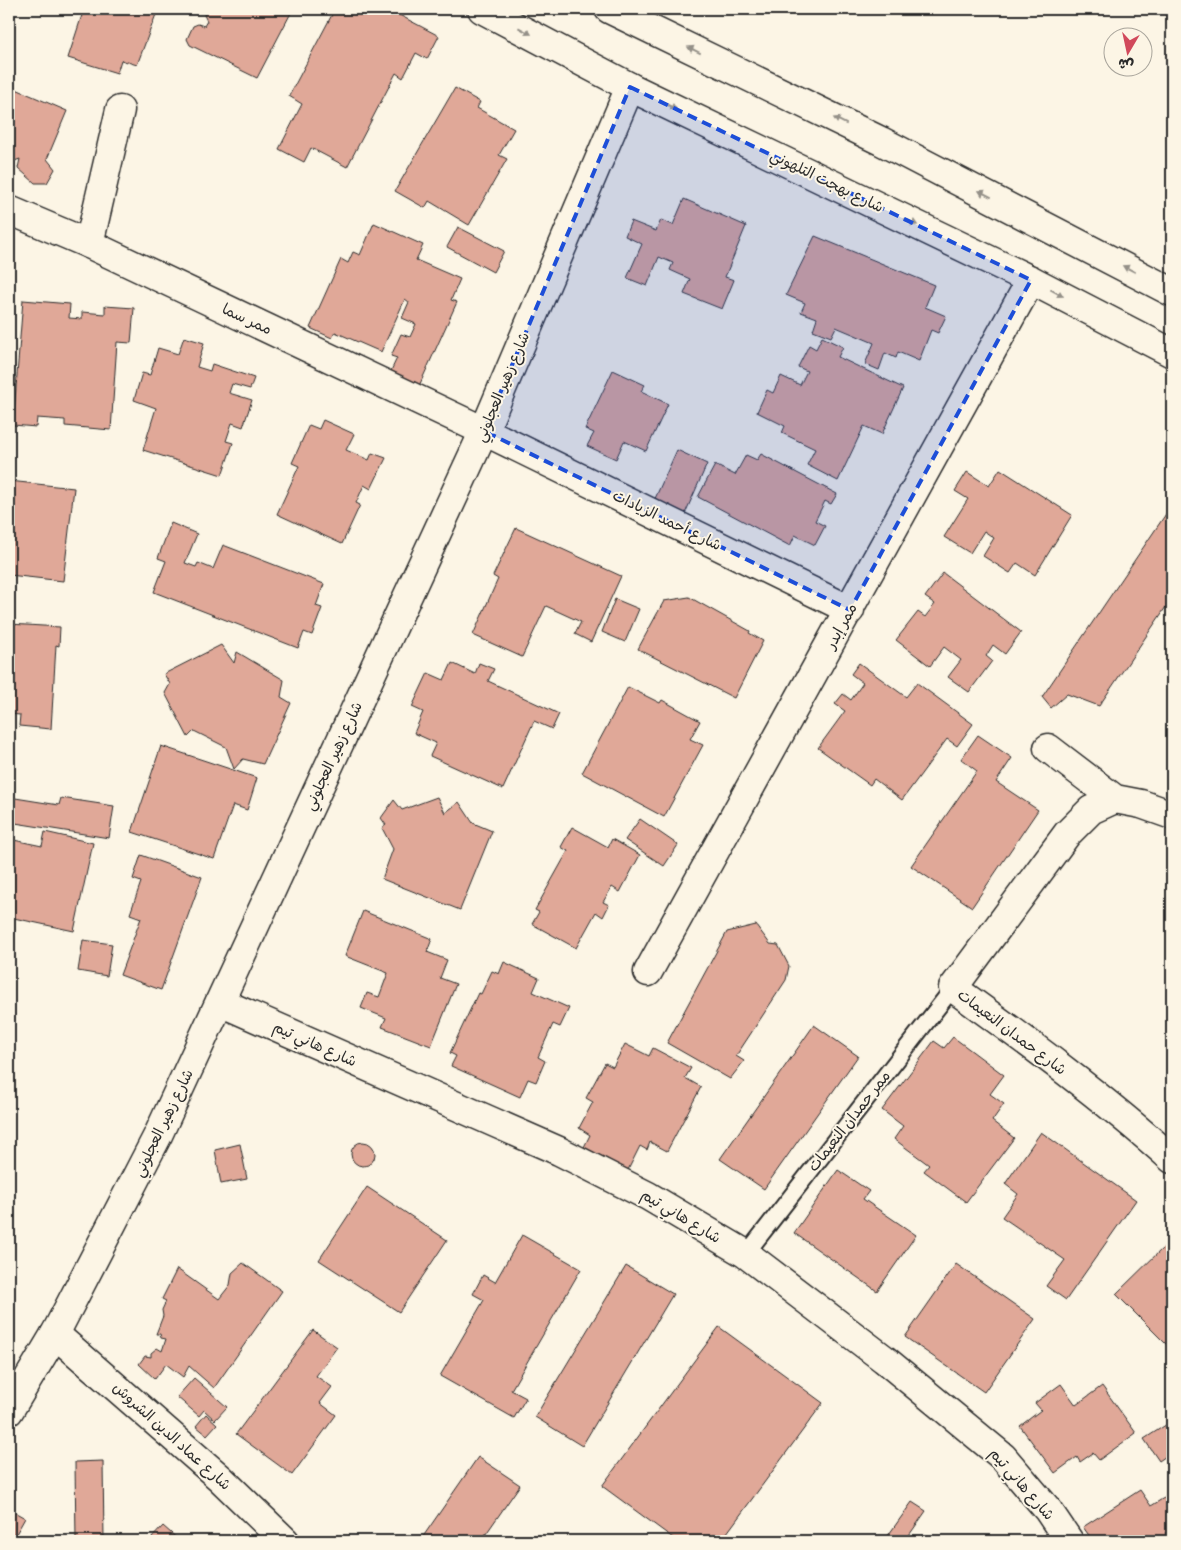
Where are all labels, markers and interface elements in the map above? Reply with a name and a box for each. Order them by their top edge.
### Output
one-way arrow [518,27,532,35]
north arrow [1104,28,1154,78]
one-way arrow [687,46,701,54]
text: ش [1117,53,1135,72]
one-way arrow [663,102,677,110]
one-way arrow [833,117,847,125]
street label: شارع بهجت التلهوني [766,148,886,220]
one-way arrow [977,190,992,198]
one-way arrow [904,218,918,226]
one-way arrow [1122,265,1136,273]
one-way arrow [1049,289,1064,297]
street label: ممر سما [218,301,274,340]
street label: شارع زهير العجلوني [473,330,537,446]
street label: شارع أحمد الزيادات [609,486,724,556]
street label: ممر إبدر [822,601,863,654]
street label: شارع زهير العجلوني [302,700,370,815]
street label: شارع حمدان النعيمات [953,987,1069,1080]
street label: شارع هاني تيم [269,1019,359,1074]
street label: شارع زهير العجلوني [131,1067,200,1182]
street label: ممر حمدان النعيمات [806,1068,896,1176]
street label: شارع هاني تيم [636,1187,723,1250]
street label: شارع عماد الدين الشروش [108,1380,233,1495]
street label: شارع هاني تيم [983,1446,1057,1526]

